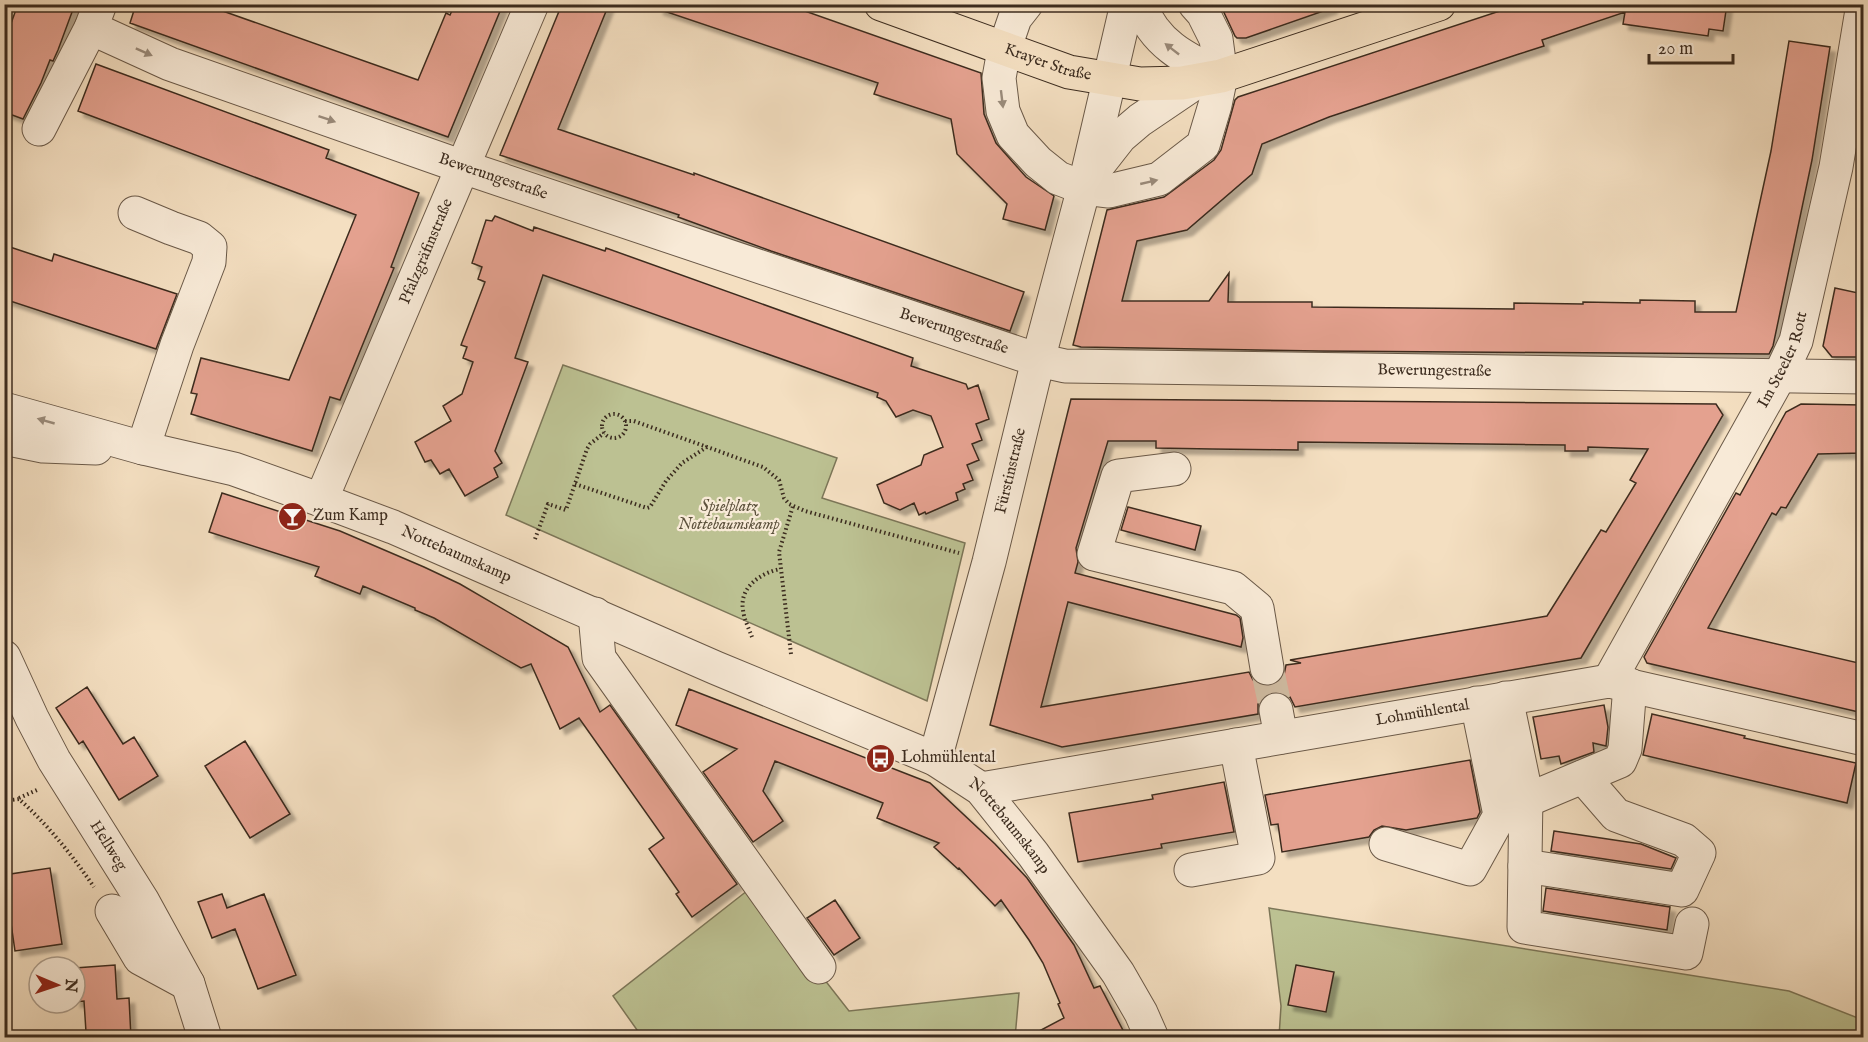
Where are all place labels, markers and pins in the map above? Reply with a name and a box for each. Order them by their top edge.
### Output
bar icon: Zum Kamp [276,500,308,532]
place label: Zum Kamp [313,506,388,526]
bus stop icon: Lohmühlental [864,742,896,774]
place label: Lohmühlental [901,748,996,768]

